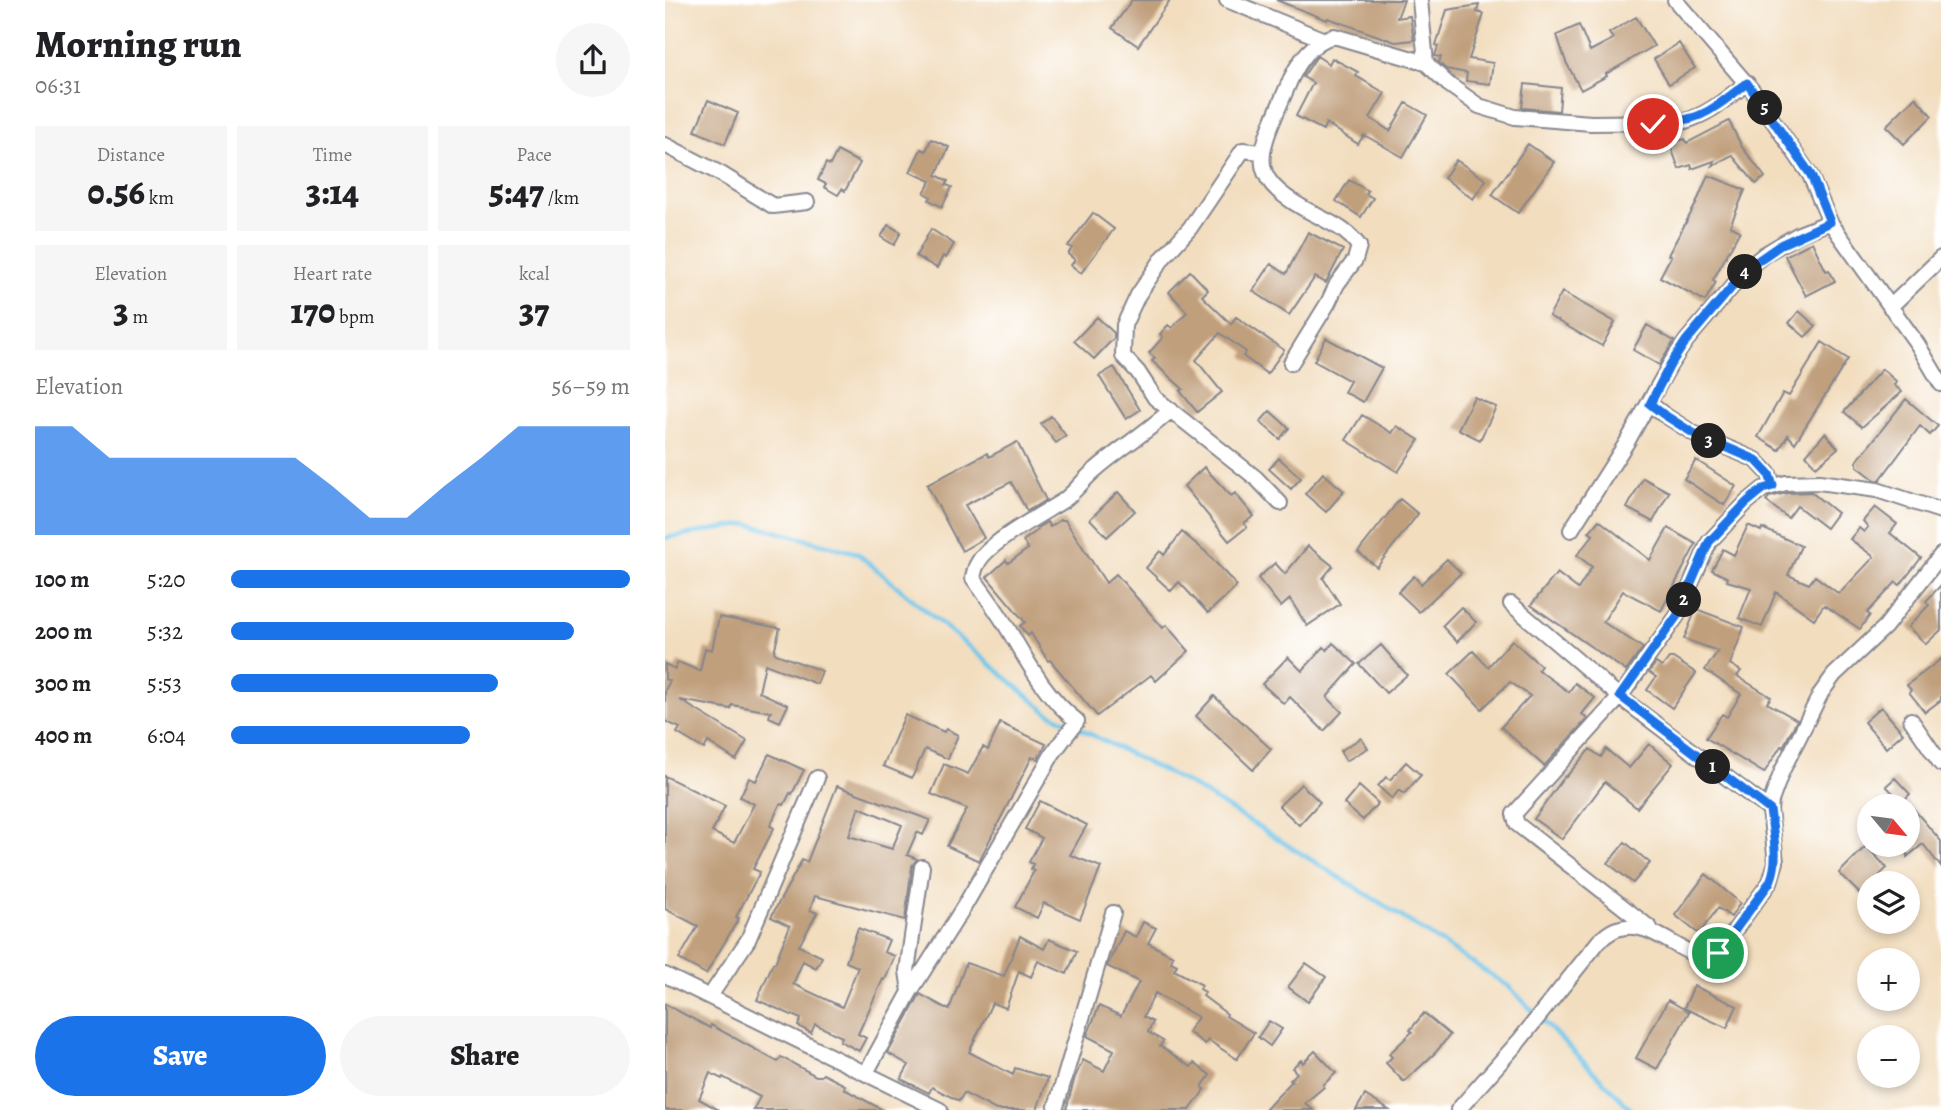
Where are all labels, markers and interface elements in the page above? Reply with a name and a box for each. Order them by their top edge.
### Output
text: Morning run [35,18,242,70]
button: share [556,23,630,97]
text: 06:31 [35,70,81,101]
pin: 5 [1747,90,1783,126]
pin [1623,94,1683,154]
text: 5 [1760,94,1769,120]
icon: check [1634,105,1672,143]
text: Distance [97,142,165,168]
text: Time [313,142,352,168]
text: Pace [517,142,552,168]
text: 0.56 [88,168,145,216]
text: 3:14 [306,168,359,216]
text: 5:47 [489,168,544,216]
text: km [145,185,174,211]
text: /km [544,185,579,211]
pin: 4 [1727,254,1763,290]
text: 4 [1740,258,1749,284]
text: Elevation [94,261,167,287]
text: Heart rate [293,261,372,287]
text: kcal [519,261,549,287]
text: 3 [113,287,129,335]
text: 170 [290,287,335,335]
text: 37 [519,287,549,335]
text: m [129,304,148,330]
text: bpm [335,304,375,330]
text: Elevation [35,371,123,402]
text: 56–59 m [551,371,630,402]
pin: 3 [1691,424,1727,458]
text: 3 [1704,427,1713,453]
text: 100 m [35,564,90,595]
text: 5:20 [147,564,186,595]
pin: 2 [1667,582,1701,618]
text: 2 [1679,586,1688,612]
text: 200 m [35,616,93,647]
text: 5:32 [147,616,183,647]
text: 300 m [35,668,91,699]
text: 5:53 [147,668,182,699]
text: 400 m [35,720,92,751]
text: 6:04 [147,720,186,751]
pin: 1 [1695,750,1731,784]
text: 1 [1709,753,1716,779]
north arrow [1857,794,1920,858]
map controls [1857,794,1920,1088]
button: layers [1857,871,1920,934]
pin [1688,923,1748,983]
icon: arrive [1699,934,1737,972]
button: + [1857,948,1920,1011]
button: Save [35,1016,326,1096]
button: Share [340,1016,630,1096]
button: − [1857,1025,1920,1088]

